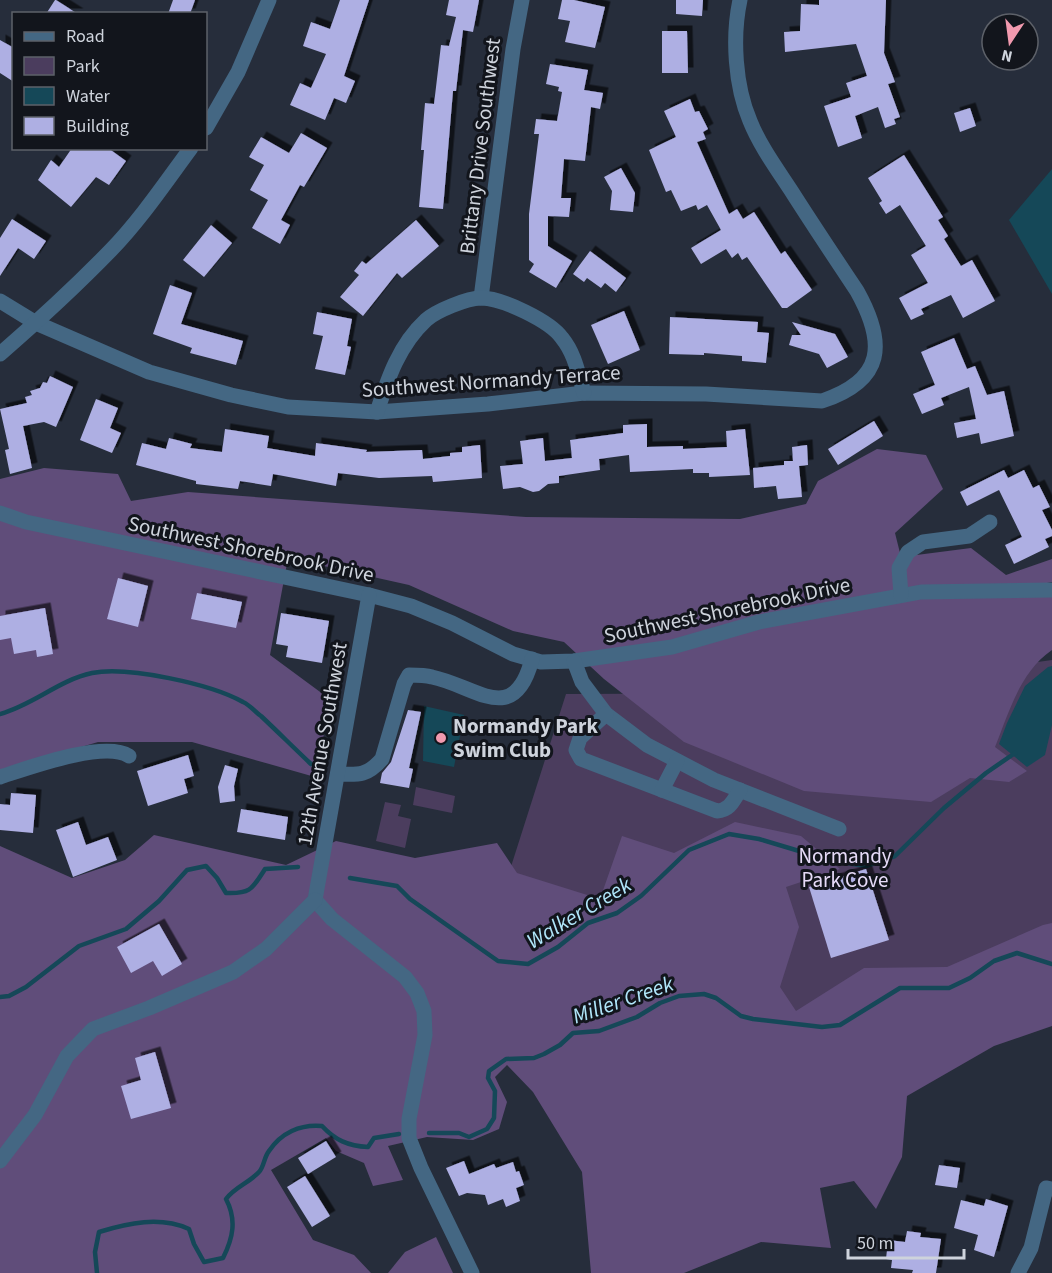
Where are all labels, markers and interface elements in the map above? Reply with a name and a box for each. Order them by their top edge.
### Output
legend [12,12,207,150]
north arrow [980,12,1040,72]
text: Road [66,24,105,49]
street label: Brittany Drive Southwest [452,36,508,256]
text: N [999,44,1015,68]
text: Park [66,54,100,79]
text: Water [66,84,110,109]
text: Building [66,114,129,139]
street label: Southwest Normandy Terrace [360,357,622,405]
street label: Southwest Shorebrook Drive [125,508,377,590]
street label: Southwest Shorebrook Drive [601,569,853,651]
street label: 12th Avenue Southwest [289,640,355,848]
place label: Normandy Park Swim Club [453,711,598,765]
marker: Normandy Park Swim Club [434,731,448,745]
park label: Normandy Park Cove [798,841,892,895]
water label: Walker Creek [520,869,638,957]
water label: Miller Creek [568,968,678,1032]
scale bar [848,1222,964,1260]
text: 50 m [857,1231,893,1256]

